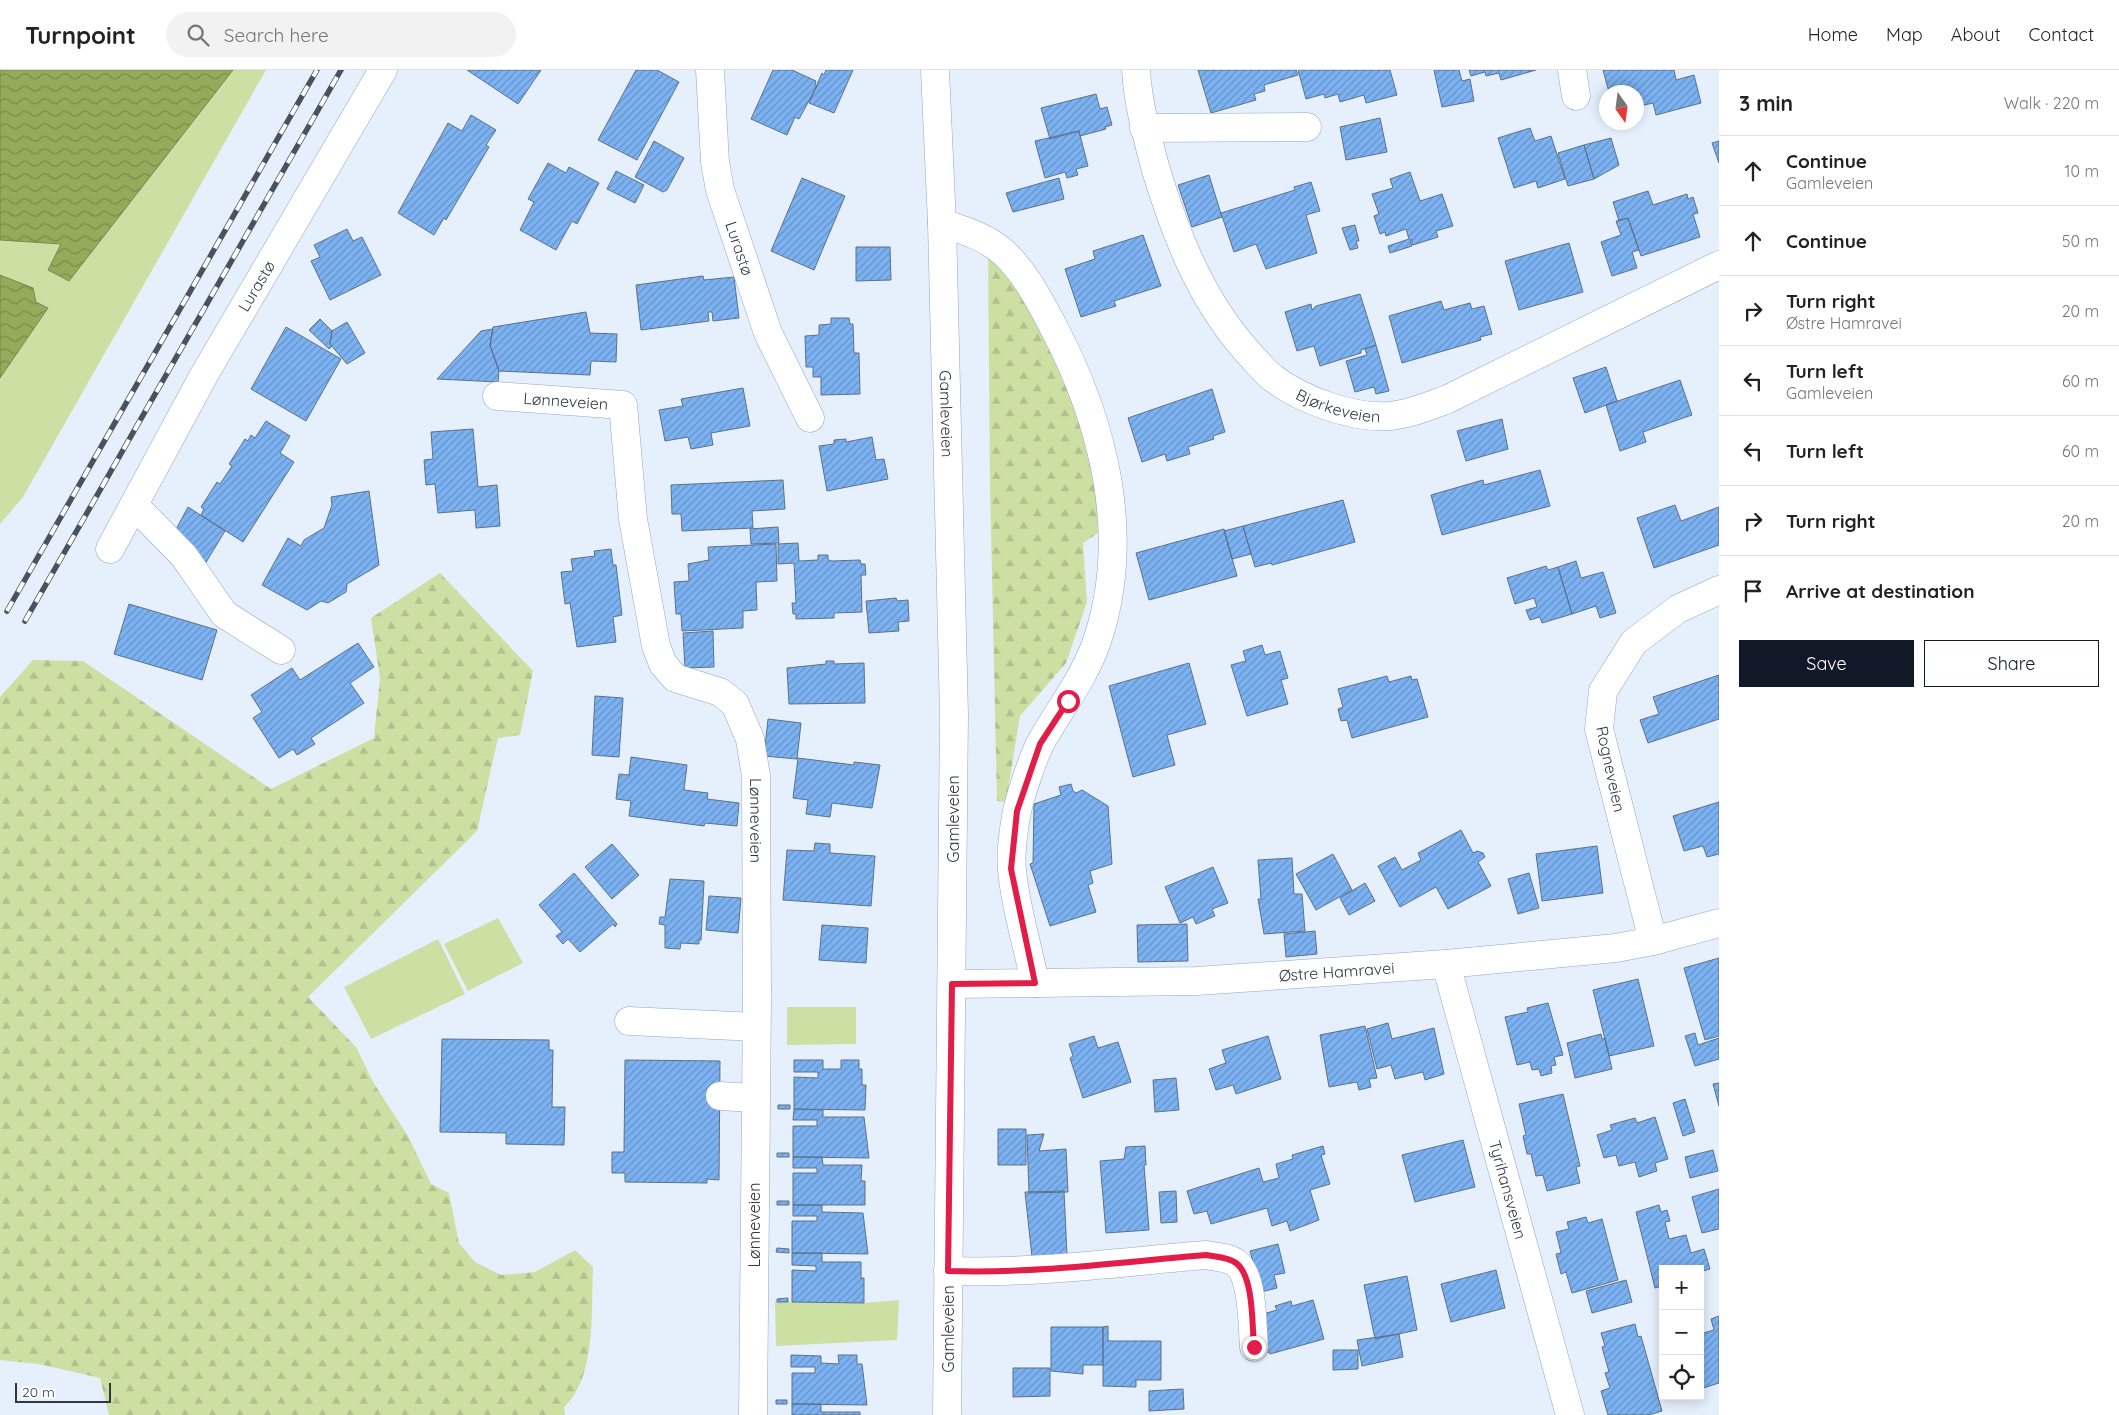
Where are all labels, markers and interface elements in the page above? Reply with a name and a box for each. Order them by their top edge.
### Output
search box [166,12,516,57]
text: Turnpoint [25,20,136,50]
icon: search [184,21,212,49]
text: Search here [224,23,329,47]
text: Home [1808,23,1858,46]
text: Map [1886,23,1923,46]
text: About [1951,23,2001,46]
text: Contact [2029,23,2094,46]
north arrow [1599,85,1644,130]
text: 3 min [1739,90,1793,116]
text: Walk · 220 m [2004,93,2099,113]
text: Continue [1786,149,1867,173]
icon: ahead [1739,157,1767,185]
text: 10 m [2065,161,2099,181]
text: Gamleveien [1786,173,1873,193]
street label: Lurastø [721,219,758,278]
icon: ahead [1739,227,1767,255]
text: Continue [1786,229,1867,253]
text: 50 m [2062,231,2099,251]
street label: Lurastø [233,257,279,315]
text: Turn right [1786,289,1875,313]
icon: right [1739,297,1767,325]
text: 20 m [2062,301,2099,321]
text: Østre Hamravei [1786,313,1902,333]
text: Turn left [1786,359,1864,383]
icon: left [1739,367,1767,395]
street label: Gamleveien [936,370,958,458]
text: 60 m [2062,371,2099,391]
text: Gamleveien [1786,383,1873,403]
street label: Bjørkeveien [1293,384,1381,426]
street label: Lønneveien [523,388,609,414]
icon: left [1739,437,1767,465]
text: Turn left [1786,439,1864,463]
text: 60 m [2062,441,2099,461]
icon: right [1739,507,1767,535]
text: Turn right [1786,509,1875,533]
text: 20 m [2062,511,2099,531]
icon: arrive [1739,577,1767,605]
text: Arrive at destination [1786,579,1975,603]
button: Save [1739,640,1914,687]
button: Share [1924,640,2099,687]
route start [1057,690,1080,713]
street label: Rogneveien [1592,724,1630,814]
street label: Gamleveien [943,775,963,863]
street label: Lønneveien [746,778,766,863]
street label: Østre Hamravei [1278,958,1395,985]
street label: Tyrihansveien [1485,1138,1531,1241]
street label: Lønneveien [744,1183,764,1267]
map controls [1659,1265,1704,1400]
button: + [1659,1265,1704,1310]
street label: Gamleveien [938,1285,958,1373]
button: − [1659,1310,1704,1355]
route end [1243,1336,1266,1359]
button: locate [1659,1355,1704,1400]
scale bar [15,1380,111,1403]
text: 20 m [22,1383,55,1401]

